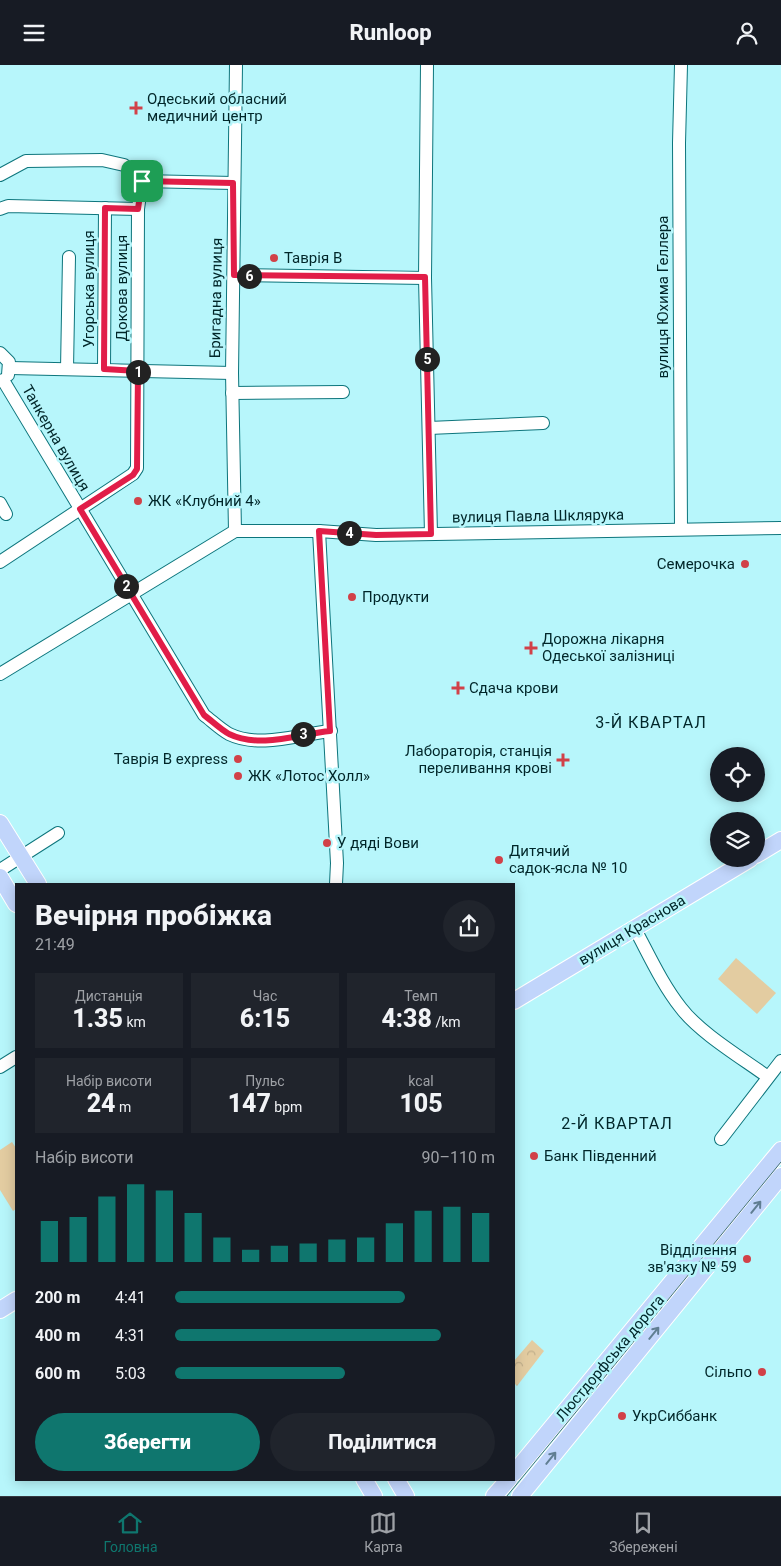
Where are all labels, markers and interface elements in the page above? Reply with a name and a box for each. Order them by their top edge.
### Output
icon: menu [20,19,48,47]
icon: person [733,19,761,47]
text: Runloop [349,20,432,45]
place label: Одеський обласний медичний центр [147,90,287,125]
marker: Одеський обласний медичний центр [129,101,143,115]
pin [121,160,163,202]
icon: arrive [128,167,156,195]
street label: вулиця Юхима Геллера [654,216,672,378]
street label: Угорська вулиця [80,230,98,348]
street label: Докова вулиця [113,235,131,341]
street label: Бригадна вулиця [206,238,226,358]
place label: Таврія В [284,249,342,267]
marker: Таврія В [268,252,280,264]
pin: 6 [236,263,262,289]
text: 6 [245,268,254,284]
pin: 5 [414,347,440,371]
text: 5 [423,351,432,367]
pin: 1 [126,359,150,385]
text: 1 [134,364,143,380]
street label: Танкерна вулиця [18,382,94,494]
place label: ЖК «Клубний 4» [148,492,261,510]
marker: ЖК «Клубний 4» [132,495,144,507]
street label: вулиця Павла Шклярука [452,505,624,527]
pin: 4 [336,521,362,545]
text: 4 [345,525,354,541]
place label: Семерочка [657,555,735,573]
marker: Семерочка [739,558,751,570]
pin: 2 [114,573,138,599]
text: 2 [122,578,131,594]
place label: Продукти [362,588,429,606]
marker: Продукти [346,591,358,603]
place label: Дорожна лікарня Одеської залізниці [542,630,675,665]
marker: Дорожна лікарня Одеської залізниці [524,641,538,655]
place label: Сдача крови [469,679,558,697]
marker: Сдача крови [451,681,465,695]
district label: 3-Й КВАРТАЛ [595,713,707,732]
pin: 3 [290,721,316,747]
text: 3 [299,726,308,742]
place label: Лабораторія, станція переливання крові [405,742,552,777]
map controls [710,747,765,867]
button: locate [710,747,765,802]
place label: Таврія В express [114,750,228,768]
marker: Таврія В express [232,753,244,765]
marker: Лабораторія, станція переливання крові [556,753,570,767]
place label: ЖК «Лотос Холл» [248,767,370,785]
marker: ЖК «Лотос Холл» [232,770,244,782]
button: layers [710,812,765,867]
place label: У дяді Вови [337,834,419,852]
marker: У дяді Вови [321,837,333,849]
place label: Дитячий садок-ясла № 10 [509,842,628,877]
marker: Дитячий садок-ясла № 10 [493,854,505,866]
street label: вулиця Краснова [575,891,689,969]
text: Вечірня пробіжка [35,899,272,932]
button: share [443,900,495,952]
text: 21:49 [35,935,75,954]
text: Дистанція [75,988,143,1004]
text: Час [253,988,277,1004]
text: Темп [404,988,438,1004]
text: 1.35 [72,1004,123,1033]
text: 6:15 [240,1004,290,1033]
text: 4:38 [381,1004,432,1033]
text: km [123,1014,146,1030]
text: /km [432,1014,461,1030]
text: Набір висоти [66,1073,152,1089]
text: Пульс [245,1073,285,1089]
text: kcal [408,1073,434,1089]
text: 24 [87,1089,116,1118]
text: 147 [228,1089,271,1118]
text: 105 [399,1089,443,1118]
text: m [116,1099,131,1115]
text: bpm [271,1099,302,1115]
district label: 2-Й КВАРТАЛ [561,1114,673,1133]
place label: Банк Південний [544,1147,657,1165]
text: Набір висоти [35,1148,133,1167]
text: 90–110 m [422,1148,495,1167]
marker: Банк Південний [528,1150,540,1162]
one-way arrow [751,1200,762,1213]
place label: Відділення зв'язку № 59 [648,1241,737,1276]
marker: Відділення зв'язку № 59 [741,1253,753,1265]
text: 200 m [35,1288,80,1307]
text: 4:41 [115,1288,146,1307]
street label: Люстдорфська дорога [552,1291,668,1425]
text: 400 m [35,1326,80,1345]
text: 4:31 [115,1326,146,1345]
one-way arrow [648,1326,659,1339]
place label: Сільпо [705,1363,752,1381]
text: 600 m [35,1364,80,1383]
text: 5:03 [115,1364,146,1383]
marker: Сільпо [756,1366,768,1378]
place label: УкрСиббанк [632,1407,717,1425]
marker: УкрСиббанк [616,1410,628,1422]
button: Зберегти [35,1413,260,1471]
button: Поділитися [270,1413,495,1471]
one-way arrow [545,1452,556,1465]
tab: Головна [103,1509,158,1555]
tab: Карта [364,1509,403,1555]
tab: Збережені [609,1509,678,1555]

